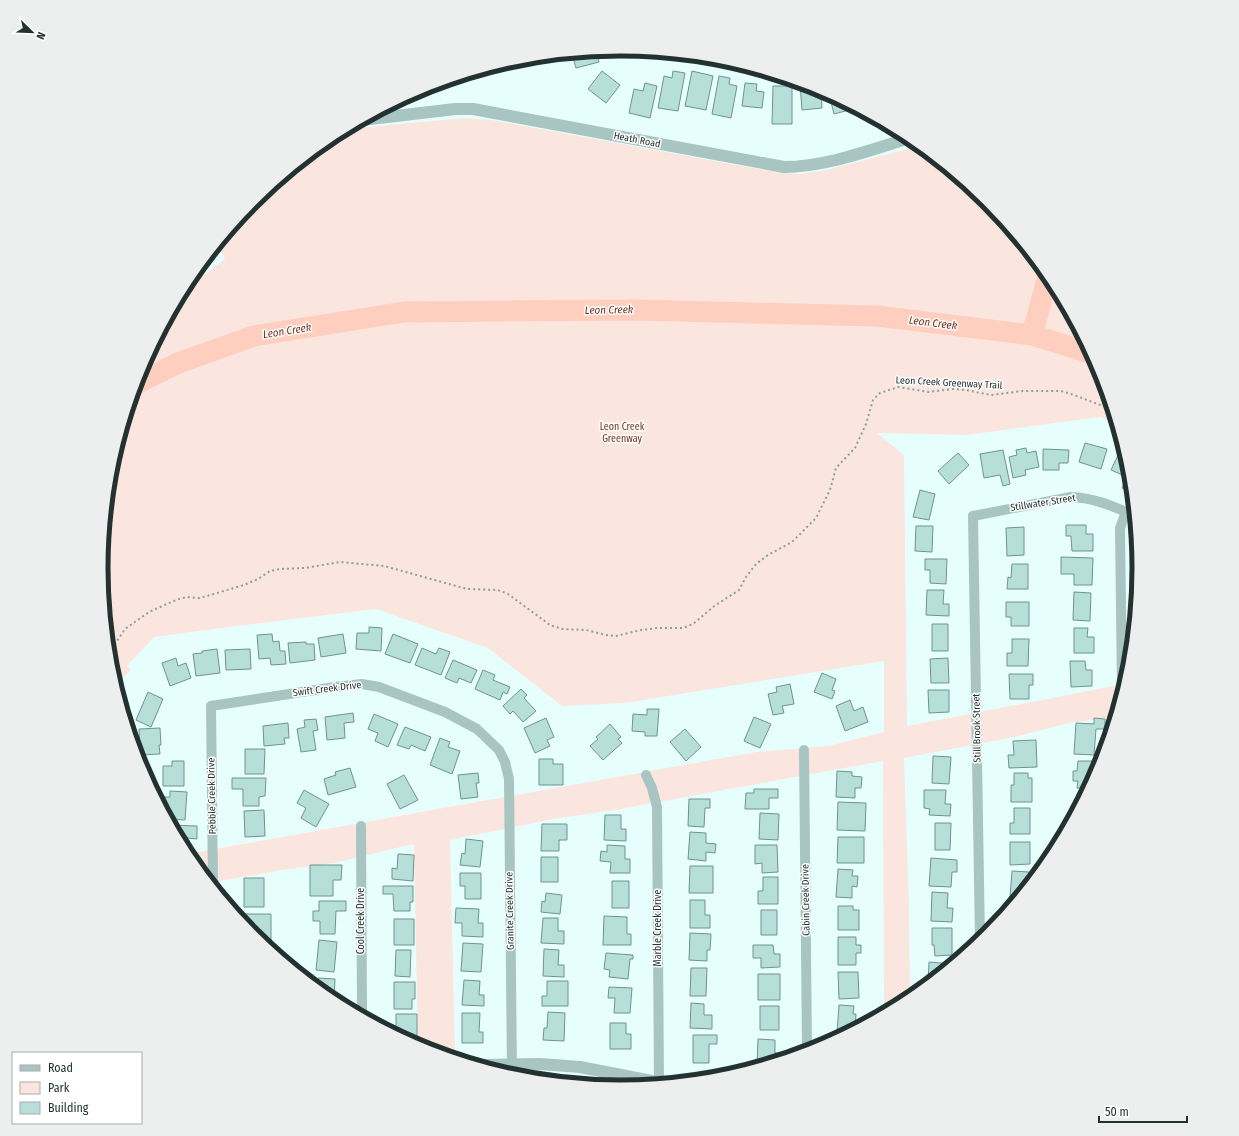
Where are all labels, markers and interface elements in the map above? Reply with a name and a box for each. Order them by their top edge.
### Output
north arrow [12,12,52,52]
text: N [33,30,48,41]
street label: Heath Road [613,130,661,150]
water label: Leon Creek [585,303,634,317]
water label: Leon Creek [908,314,958,332]
water label: Leon Creek [262,321,313,341]
street label: Leon Creek Greenway Trail [895,374,1003,392]
park label: Leon Creek Greenway [600,421,645,445]
street label: Stillwater Street [1010,492,1077,514]
street label: Swift Creek Drive [292,679,362,699]
street label: Still Brook Street [970,693,984,763]
street label: Pebble Creek Drive [205,758,219,834]
street label: Cabin Creek Drive [799,864,813,936]
street label: Granite Creek Drive [503,872,517,950]
street label: Cool Creek Drive [355,888,367,954]
street label: Marble Creek Drive [652,889,664,966]
legend [12,1052,142,1124]
text: Road [48,1061,73,1075]
text: Park [48,1081,70,1095]
scale bar [1099,1098,1187,1124]
text: Building [48,1101,89,1115]
text: 50 m [1105,1105,1129,1119]

